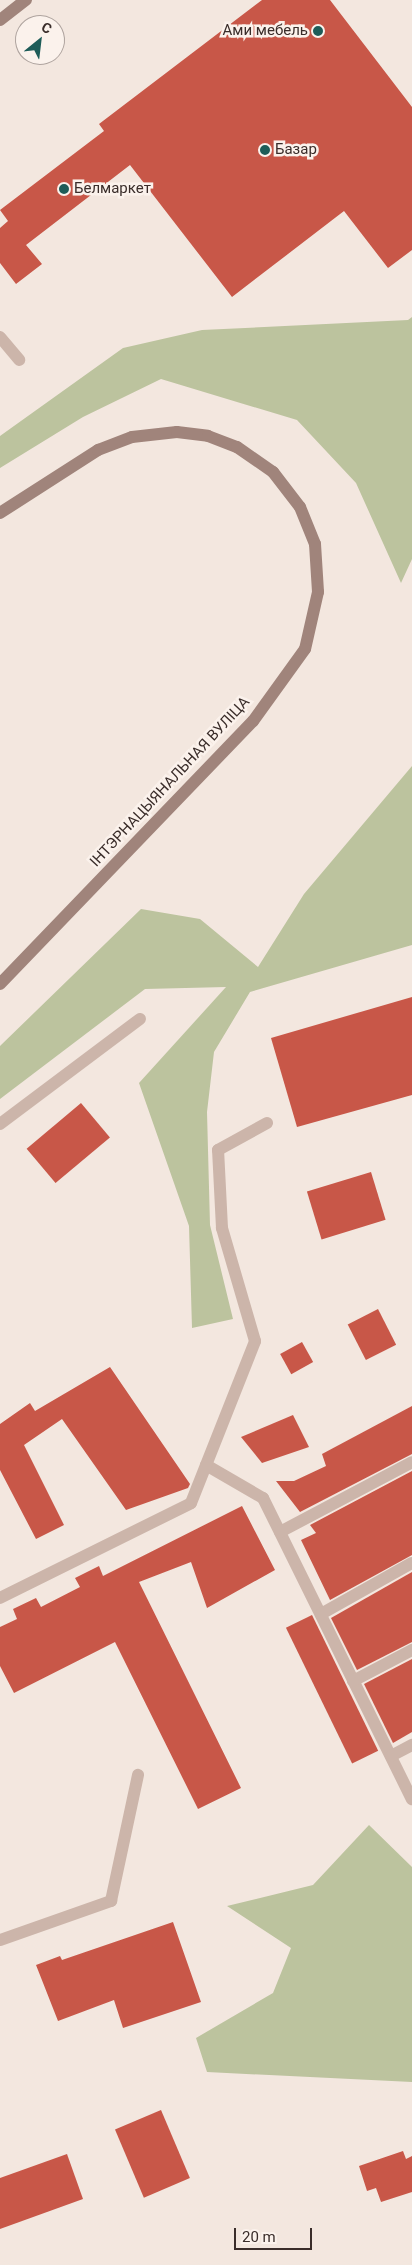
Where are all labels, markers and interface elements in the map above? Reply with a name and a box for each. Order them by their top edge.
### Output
north arrow [15,15,65,65]
text: С [39,19,55,37]
place label: Ами мебель [223,22,308,40]
marker: Ами мебель [312,25,324,37]
place label: Базар [275,141,317,159]
marker: Базар [259,144,271,156]
place label: Белмаркет [74,180,151,198]
marker: Белмаркет [58,183,70,195]
street label: ІНТЭРНАЦЫЯНАЛЬНАЯ ВУЛІЦА [86,693,254,871]
scale bar [237,2218,314,2250]
text: 20 m [242,2228,276,2246]

